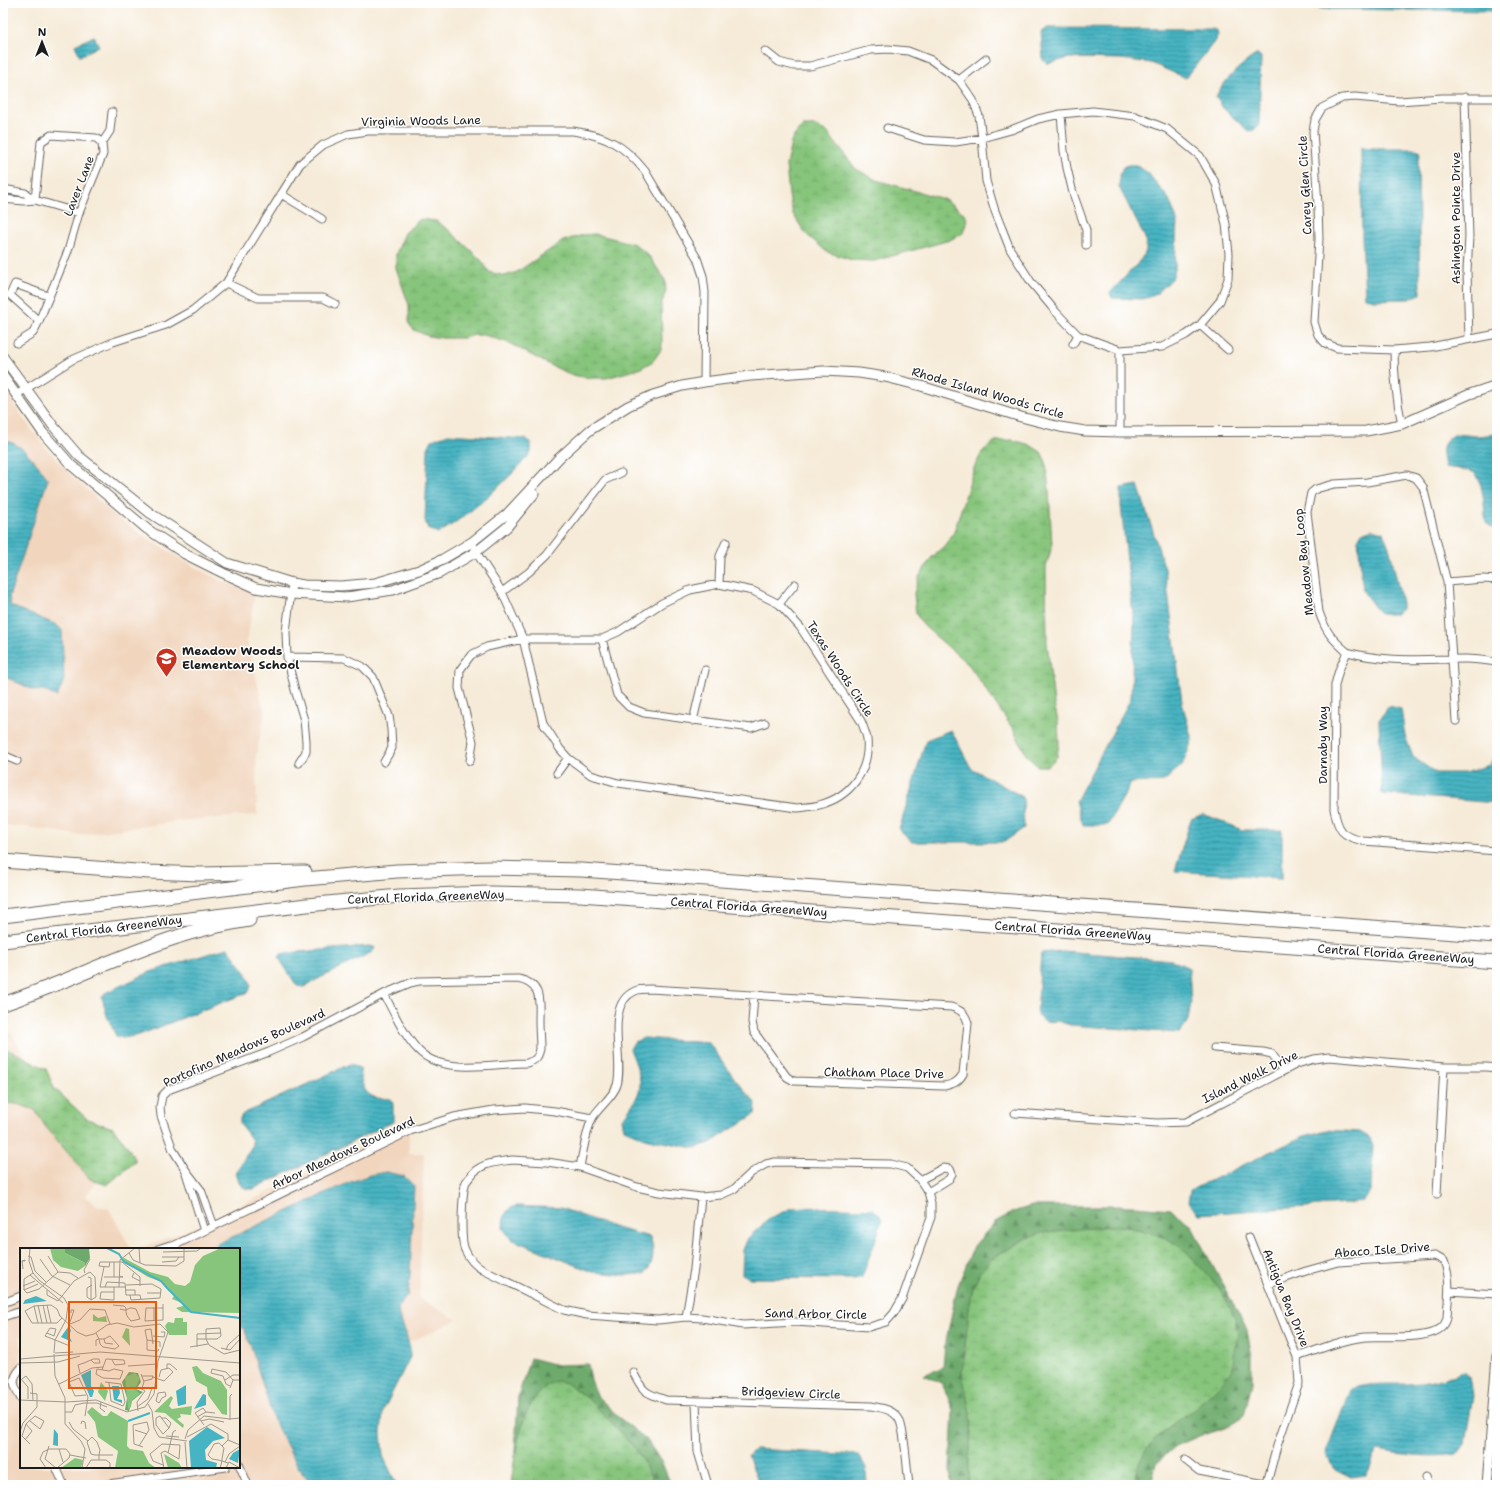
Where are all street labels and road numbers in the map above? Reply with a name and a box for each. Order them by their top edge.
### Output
street label: Virginia Woods Lane [361,112,481,130]
street label: Carey Glen Circle [1294,135,1316,235]
street label: Ashington Pointe Drive [1448,152,1464,284]
street label: Laver Lane [60,153,98,219]
street label: Rhode Island Woods Circle [910,364,1066,423]
street label: Meadow Bay Loop [1290,508,1318,616]
street label: Texas Woods Circle [803,618,877,720]
street label: Darnaby Way [1315,706,1331,784]
street label: Central Florida GreeneWay [347,886,505,908]
street label: Central Florida GreeneWay [670,894,828,920]
street label: Central Florida GreeneWay [25,911,183,947]
street label: Central Florida GreeneWay [994,918,1152,944]
street label: Central Florida GreeneWay [1317,941,1475,967]
street label: Portofino Meadows Boulevard [161,1005,328,1091]
street label: Island Walk Drive [1199,1047,1301,1107]
street label: Chatham Place Drive [824,1064,944,1082]
street label: Arbor Meadows Boulevard [269,1113,417,1193]
street label: Abaco Isle Drive [1333,1239,1431,1261]
street label: Antigua Bay Drive [1259,1247,1313,1350]
street label: Sand Arbor Circle [765,1305,868,1323]
street label: Bridgeview Circle [741,1383,841,1403]

